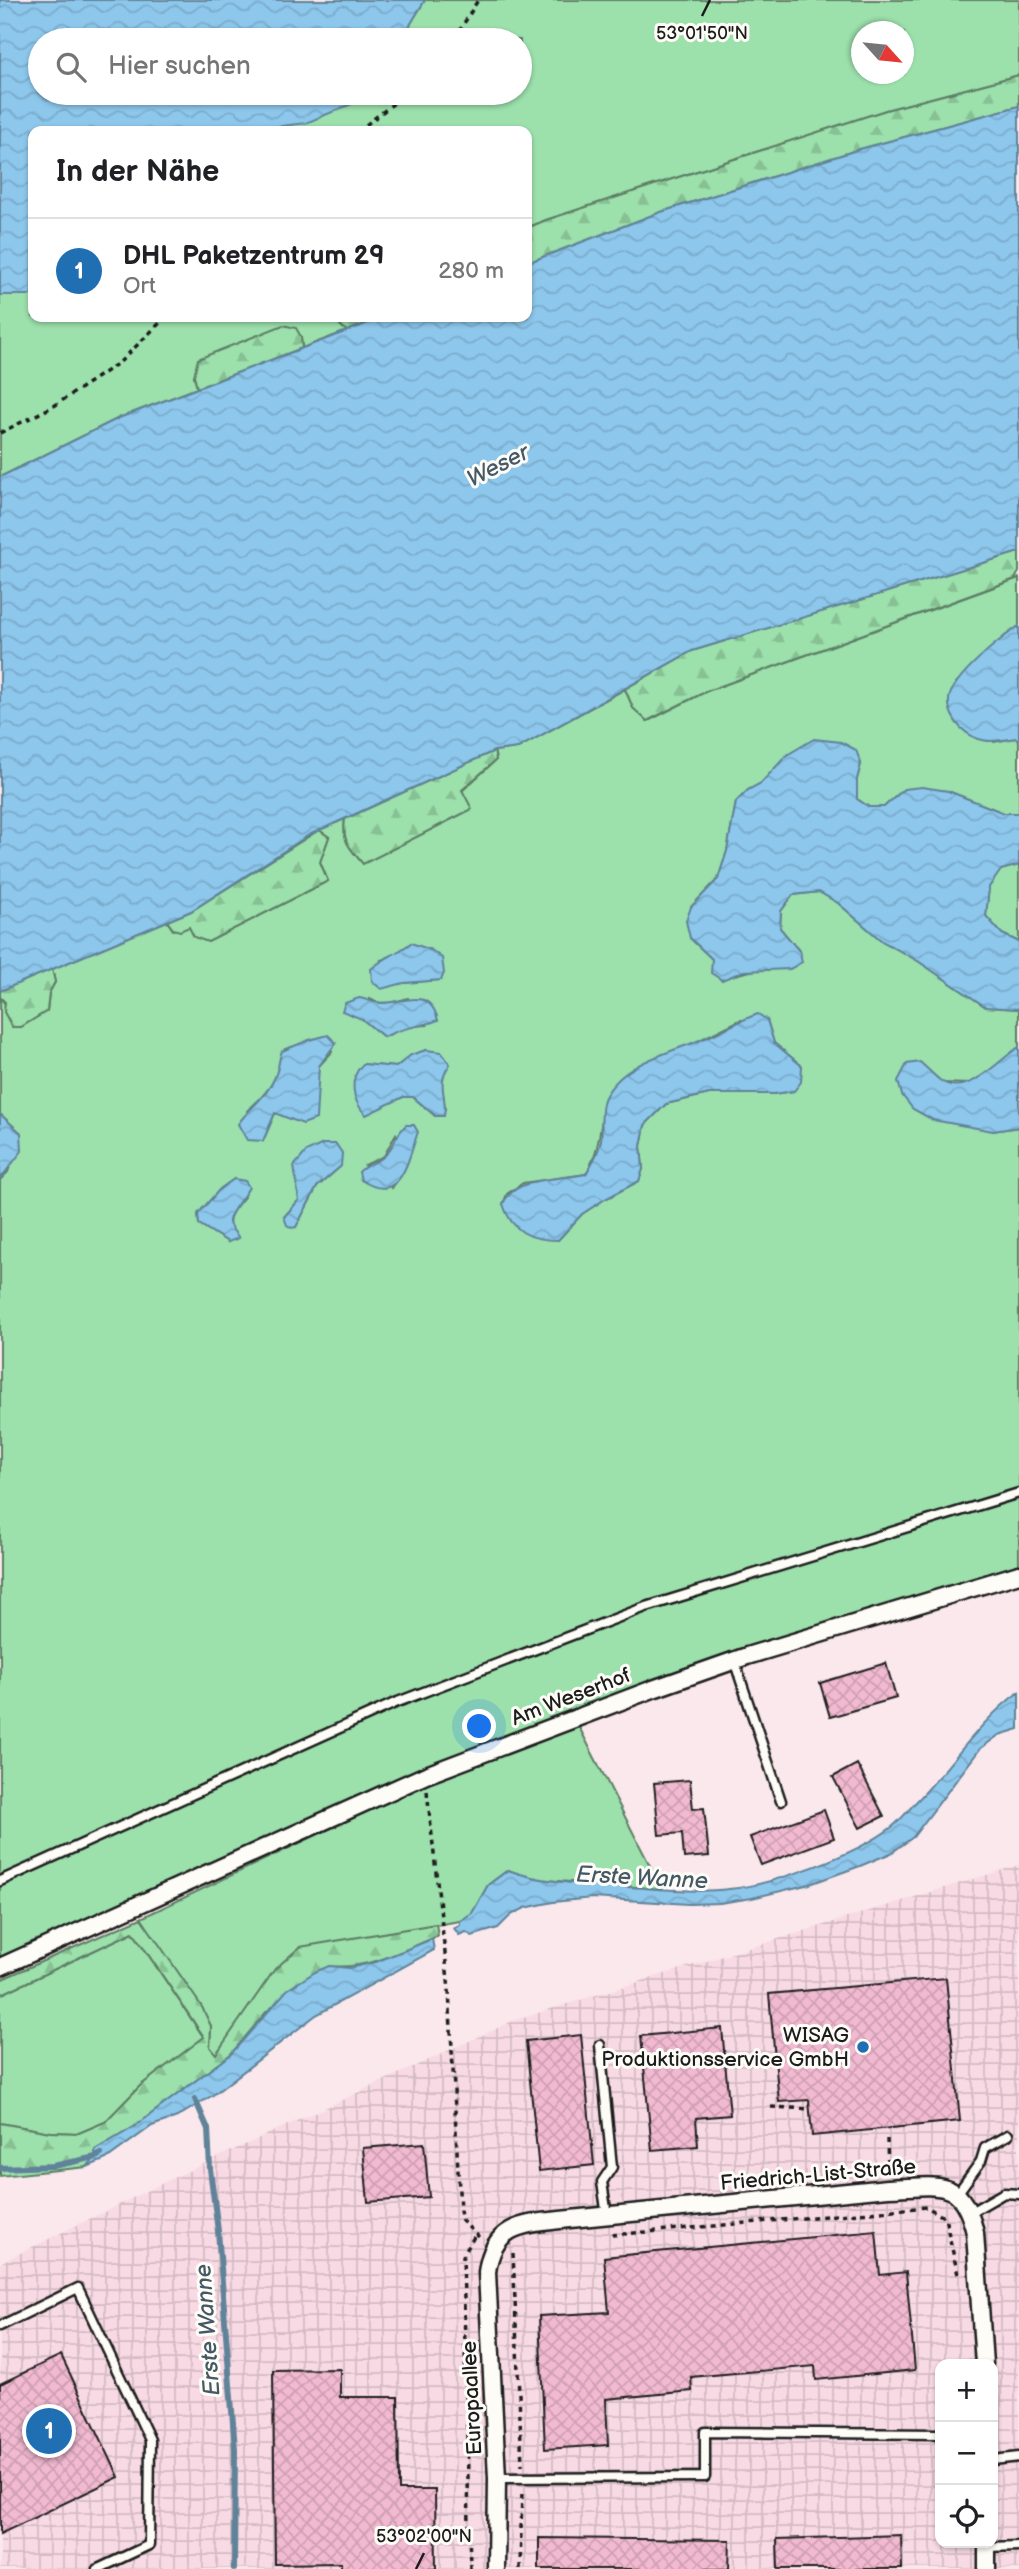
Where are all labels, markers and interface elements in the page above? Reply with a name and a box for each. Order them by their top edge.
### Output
north arrow [851,21,914,84]
text: 53°01'50"N [656,23,748,44]
search box [28,28,532,105]
icon: search [52,48,90,86]
text: Hier suchen [108,51,251,82]
text: In der Nähe [56,154,219,190]
text: DHL Paketzentrum 29 [123,241,384,272]
text: 1 [74,257,84,285]
text: 280 m [438,257,504,285]
text: Ort [123,272,156,300]
water label: Weser [462,438,535,494]
street label: Am Weserhof [508,1663,635,1731]
your location [462,1709,496,1743]
water label: Erste Wanne [575,1861,709,1895]
place label: WISAG Produktionsservice GmbH [601,2023,849,2072]
marker: WISAG Produktionsservice GmbH [855,2039,871,2055]
street label: Friedrich-List-Straße [719,2154,917,2196]
water label: Erste Wanne [189,2263,227,2397]
street label: Europaallee [457,2340,487,2456]
map controls [935,2359,998,2548]
button: + [935,2359,998,2422]
pin: 1 [26,2405,72,2457]
button: − [935,2422,998,2485]
button: locate [935,2485,998,2548]
text: 53°02'00"N [376,2526,472,2547]

